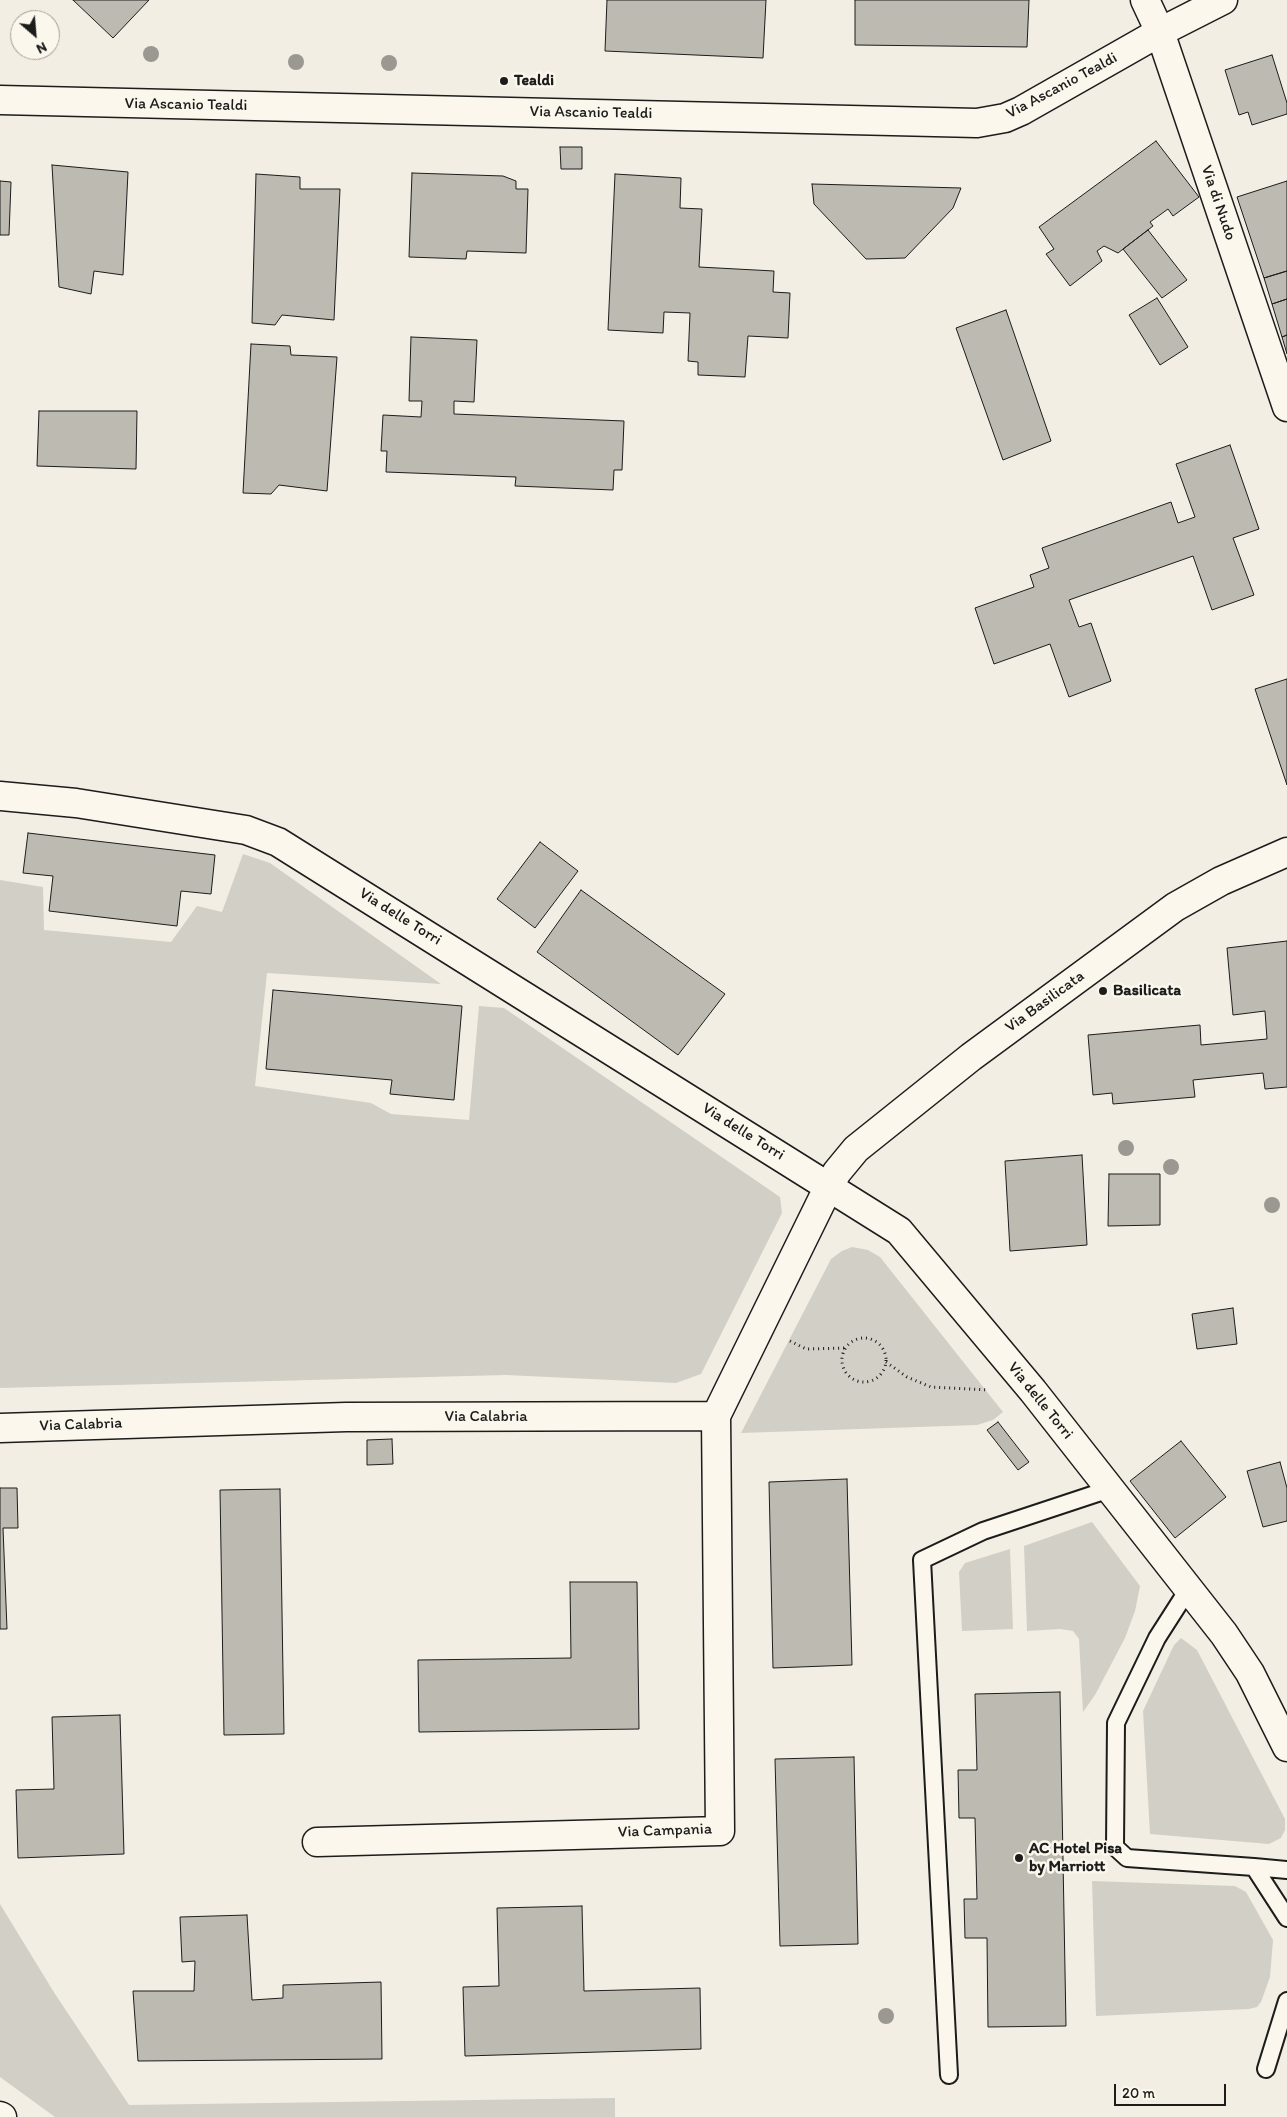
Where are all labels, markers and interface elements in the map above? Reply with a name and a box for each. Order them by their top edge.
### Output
north arrow [10,10,60,60]
text: N [34,38,50,58]
street label: Via Ascanio Tealdi [1003,49,1121,123]
place label: Tealdi [514,71,554,91]
marker: Tealdi [498,75,510,87]
street label: Via Ascanio Tealdi [124,94,248,116]
street label: Via Ascanio Tealdi [529,102,653,124]
street label: Via di Nudo [1196,163,1240,243]
street label: Via delle Torri [355,884,445,950]
street label: Via Basilicata [1002,967,1088,1037]
place label: Basilicata [1113,981,1181,1001]
marker: Basilicata [1097,985,1109,997]
street label: Via delle Torri [698,1099,788,1165]
street label: Via delle Torri [1003,1359,1077,1443]
street label: Via Calabria [444,1407,528,1427]
street label: Via Calabria [39,1414,123,1436]
street label: Via Campania [618,1820,712,1842]
place label: AC Hotel Pisa by Marriott [1029,1839,1122,1877]
marker: AC Hotel Pisa by Marriott [1013,1852,1025,1864]
scale bar [1117,2074,1230,2106]
text: 20 m [1122,2084,1155,2102]

